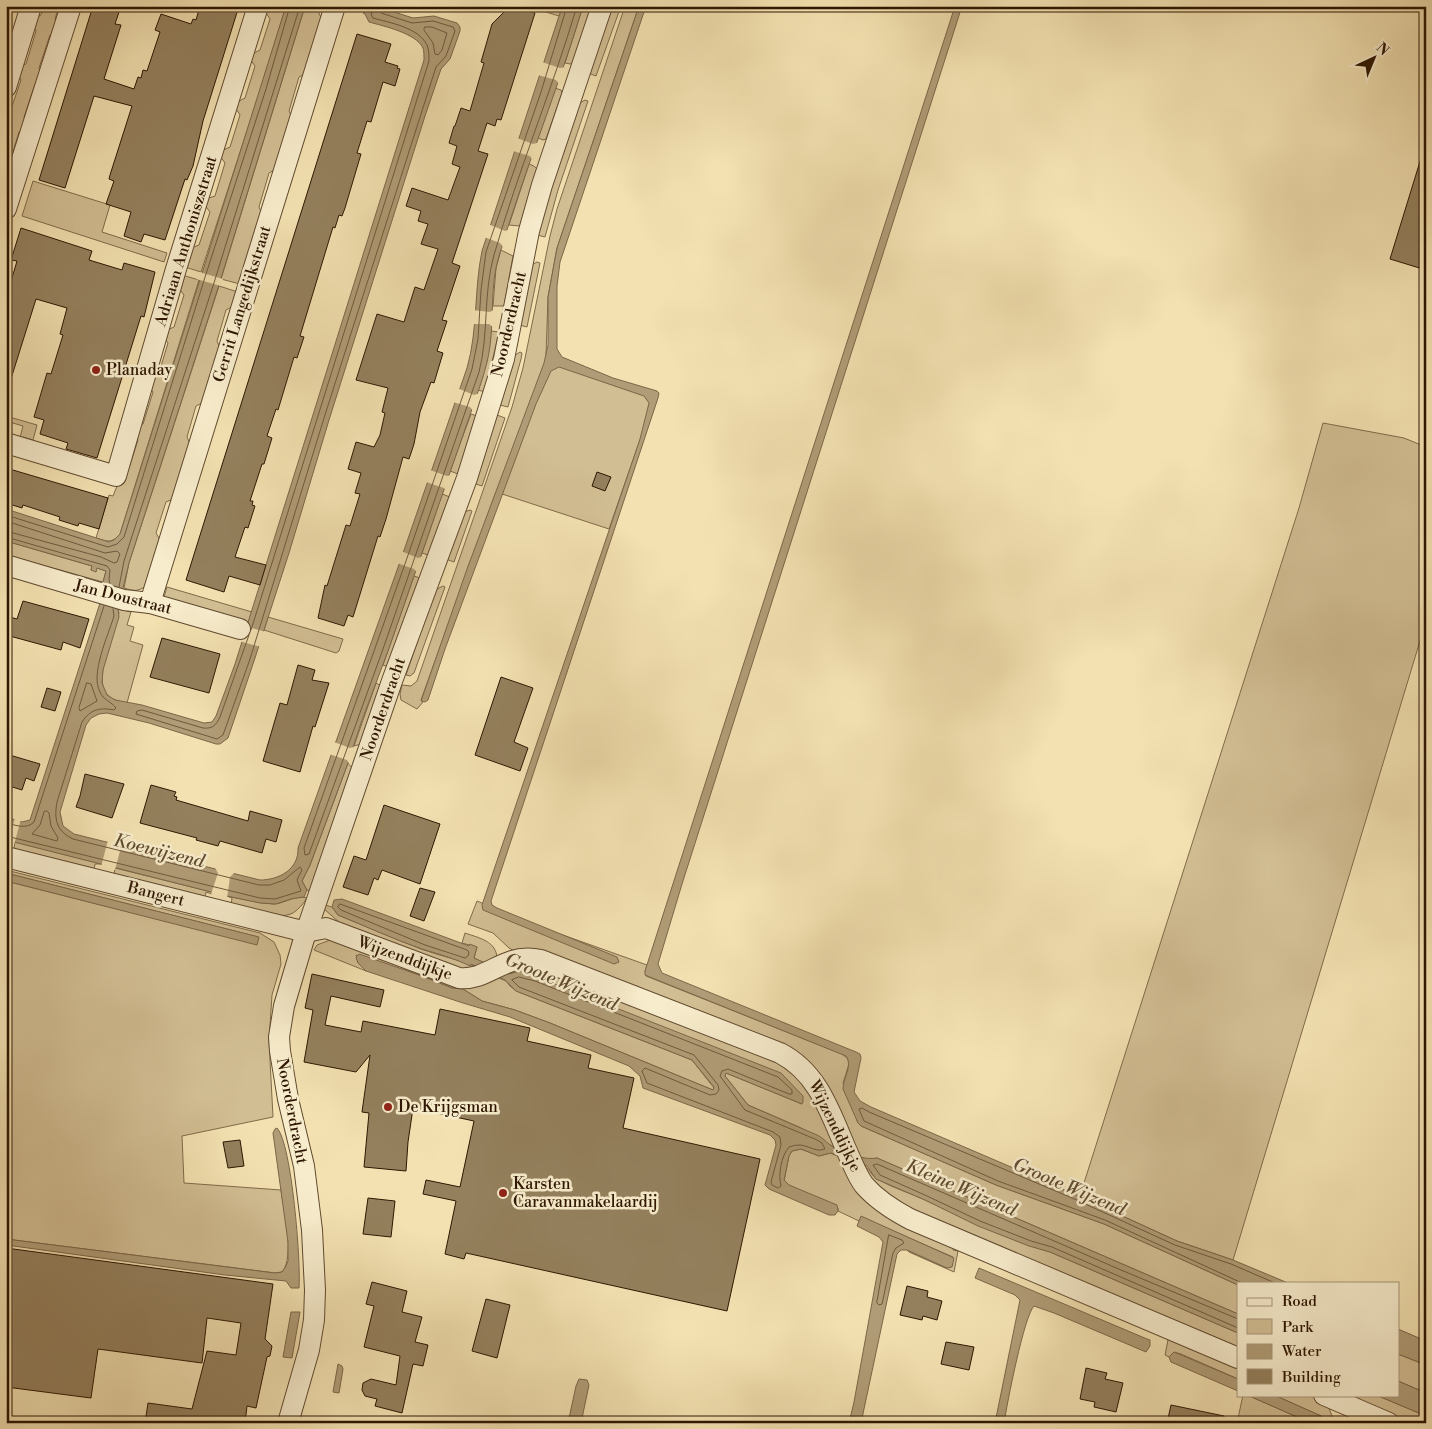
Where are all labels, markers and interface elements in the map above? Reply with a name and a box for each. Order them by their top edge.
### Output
north arrow [1350,32,1400,82]
text: N [1372,39,1393,60]
street label: Adriaan Anthoniszstraat [150,153,222,330]
street label: Gerrit Langedijkstraat [209,223,275,385]
street label: Noorderdracht [487,269,531,379]
place label: Planaday [106,360,172,380]
marker: Planaday [90,364,102,376]
street label: Jan Doustraat [71,575,174,619]
street label: Noorderdracht [356,655,410,763]
water label: Koewijzend [111,829,208,874]
street label: Bangert [124,877,187,911]
street label: Wijzenddijkje [354,931,455,984]
water label: Groote Wijzend [501,948,622,1016]
street label: Noorderdracht [272,1056,312,1166]
street label: Wijzenddijkje [804,1076,866,1175]
place label: De Krijgsman [398,1097,498,1117]
marker: De Krijgsman [382,1101,394,1113]
water label: Groote Wijzend [1009,1153,1130,1221]
water label: Kleine Wijzend [902,1154,1021,1222]
place label: Karsten Caravanmakelaardij [513,1174,658,1212]
marker: Karsten Caravanmakelaardij [497,1187,509,1199]
legend [1237,1282,1400,1396]
text: Road [1282,1292,1317,1311]
text: Park [1282,1318,1314,1337]
text: Water [1281,1342,1322,1361]
text: Building [1281,1368,1341,1387]

